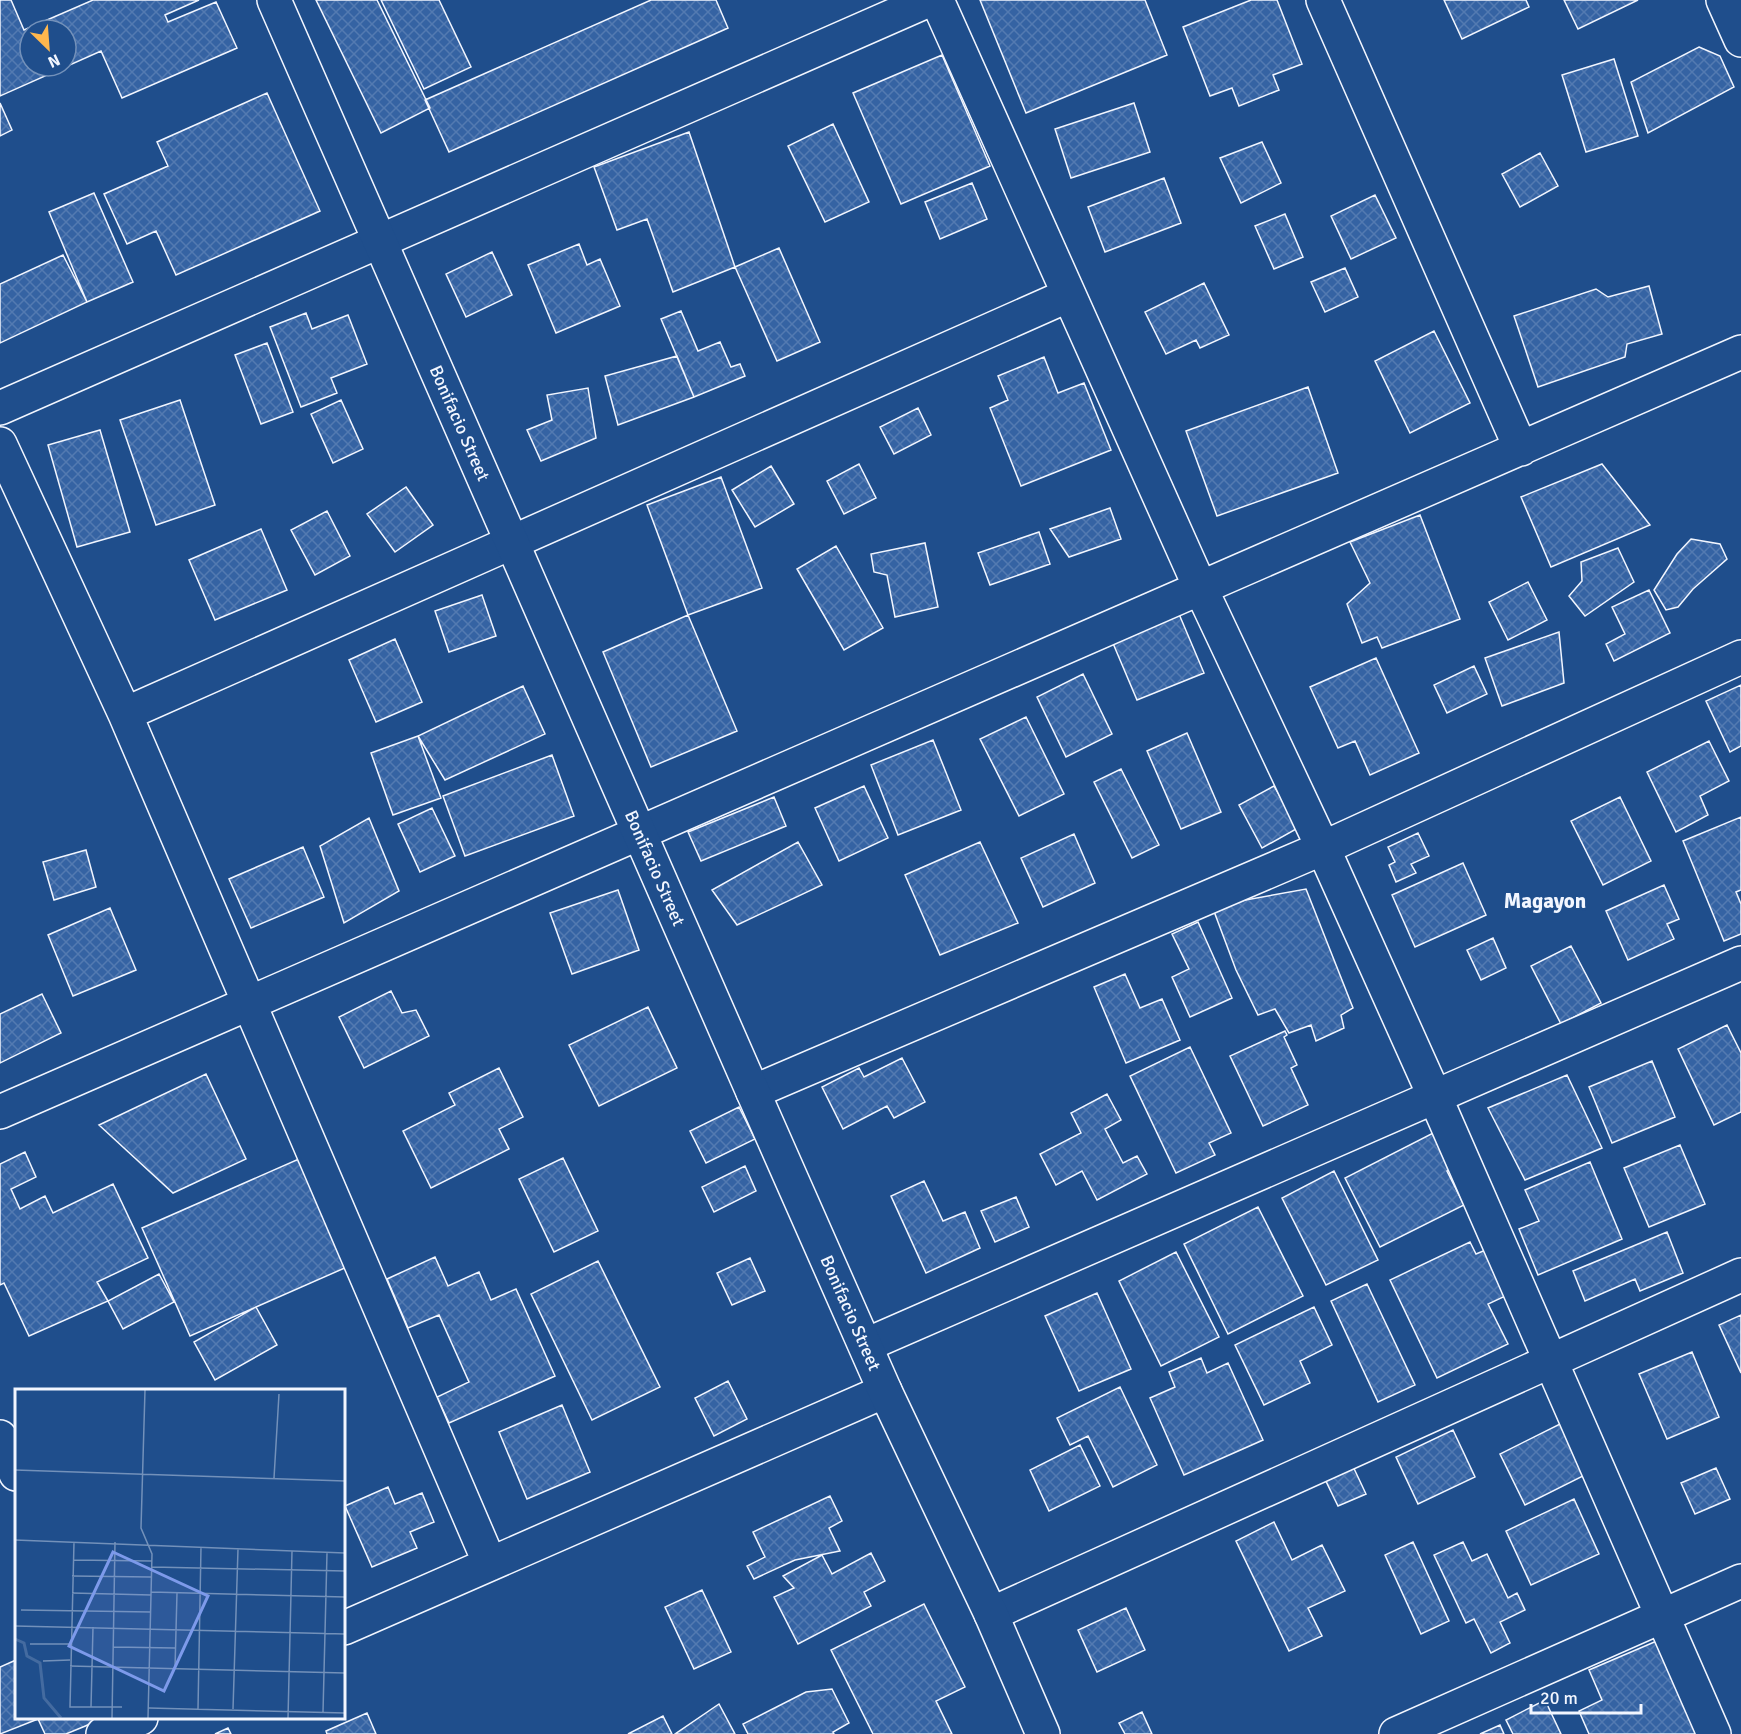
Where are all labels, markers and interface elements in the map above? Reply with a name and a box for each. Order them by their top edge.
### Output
north arrow [18,18,78,78]
text: N [45,49,63,72]
street label: Bonifacio Street [425,362,495,484]
street label: Bonifacio Street [620,807,690,929]
district label: Magayon [1504,888,1586,914]
street label: Bonifacio Street [815,1252,886,1374]
inset map [15,1389,345,1719]
scale bar [1531,1677,1640,1715]
text: 20 m [1540,1687,1578,1709]

